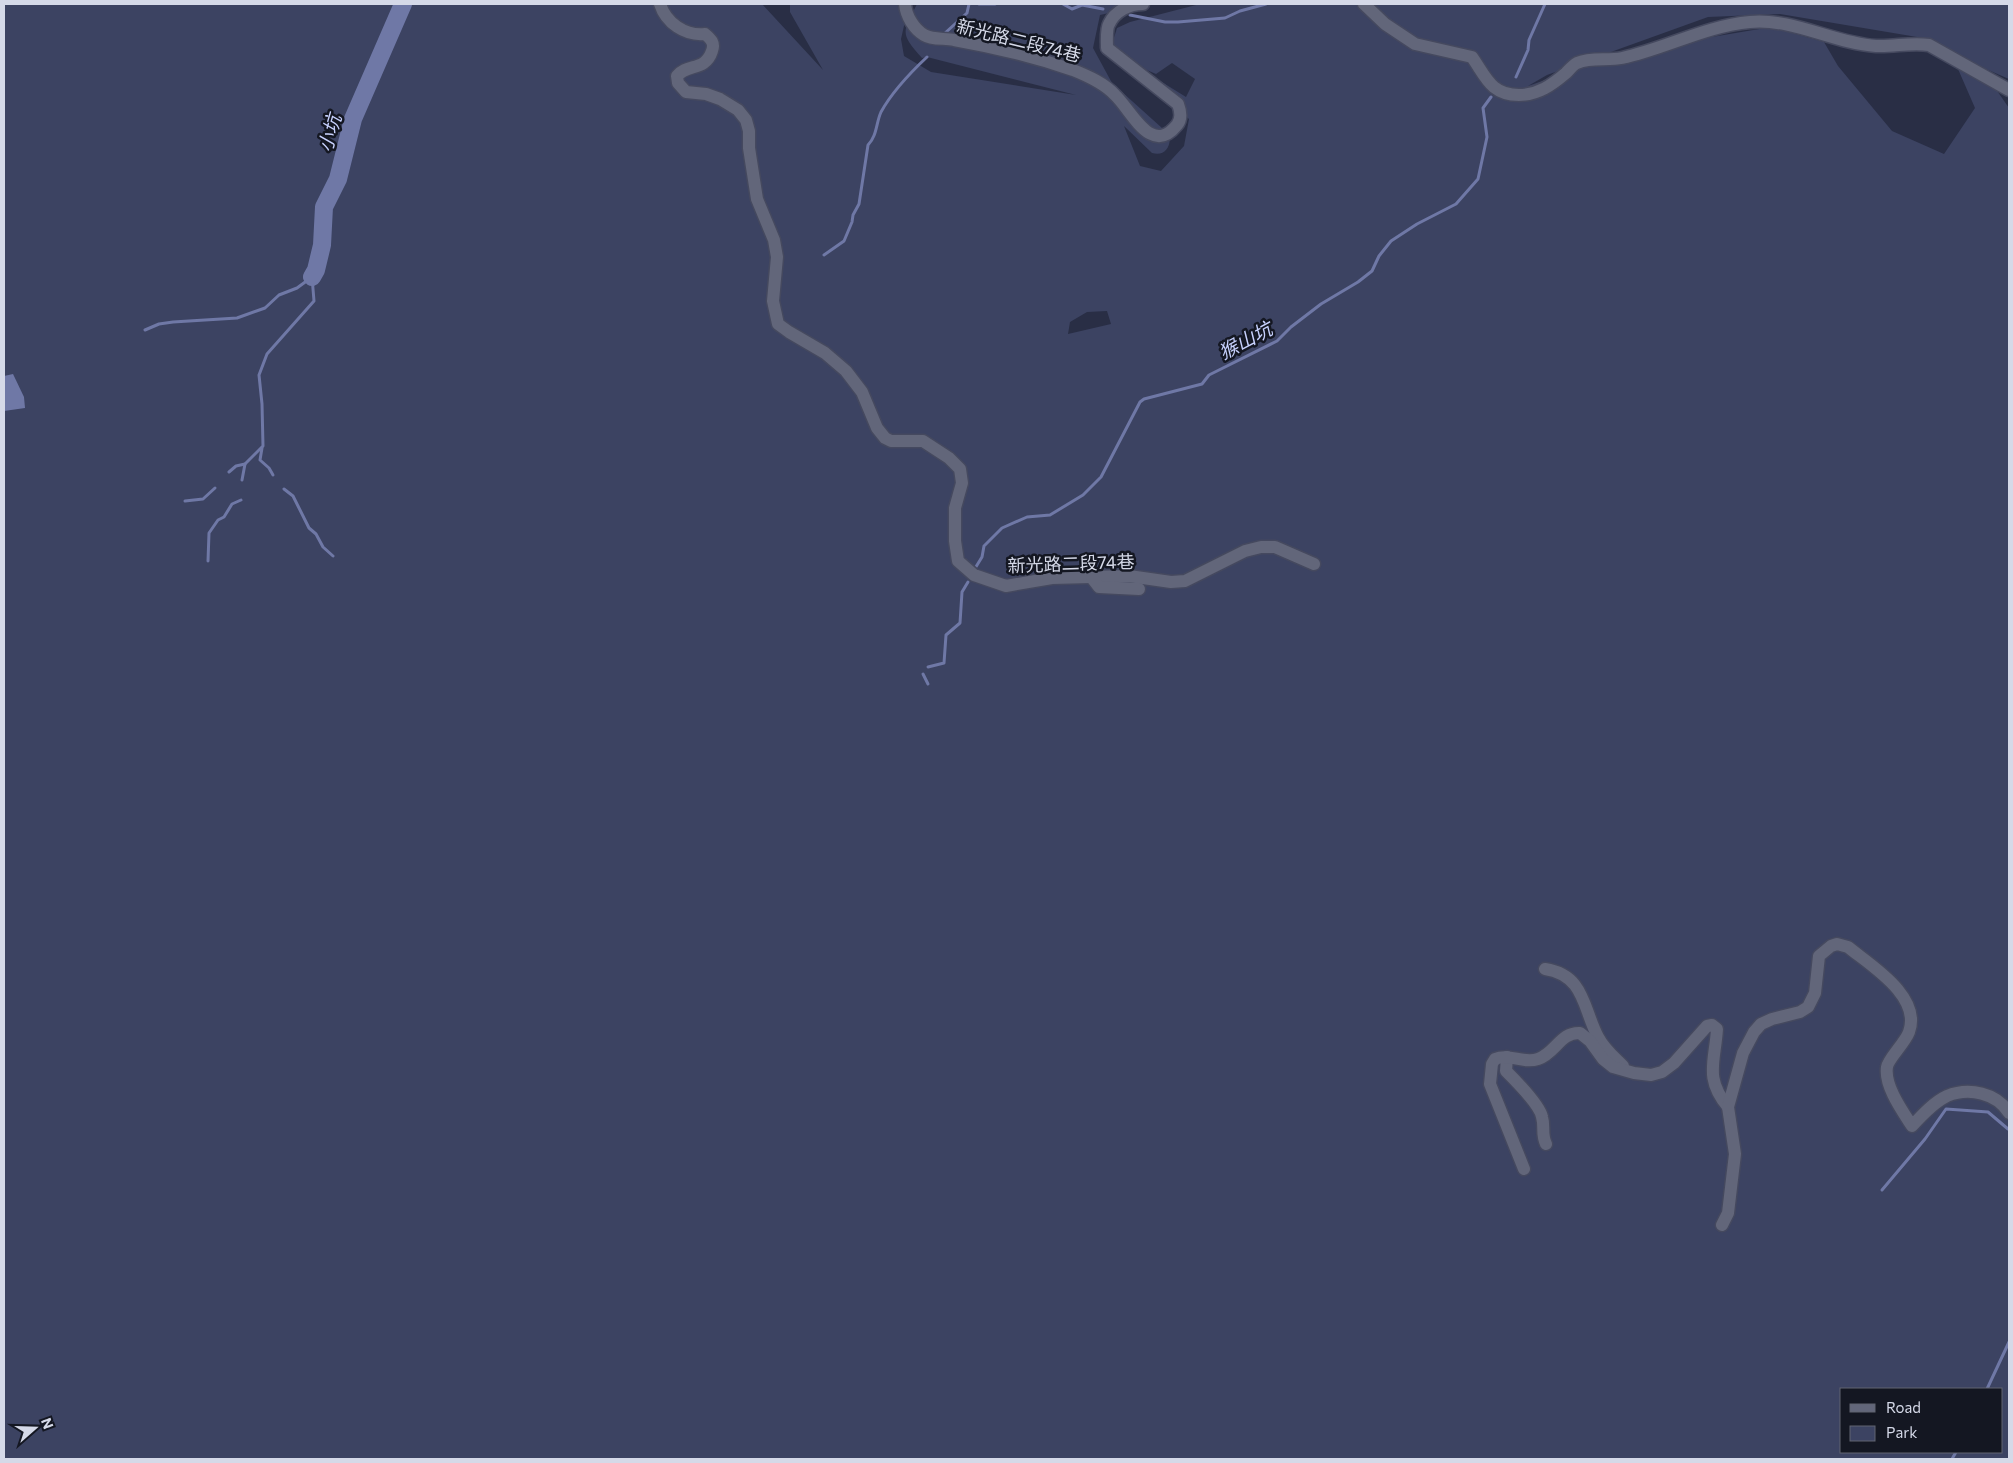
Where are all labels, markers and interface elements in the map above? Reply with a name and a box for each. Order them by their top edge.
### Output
street label: 新光路二段74巷 [955,14,1083,66]
water label: 小坑 [313,109,346,154]
water label: 猴山坑 [1214,315,1278,364]
street label: 新光路二段74巷 [1007,550,1135,576]
legend [1840,1388,2003,1453]
text: Road [1886,1398,1921,1416]
north arrow [10,1403,60,1453]
text: N [38,1416,57,1431]
text: Park [1886,1423,1917,1441]

